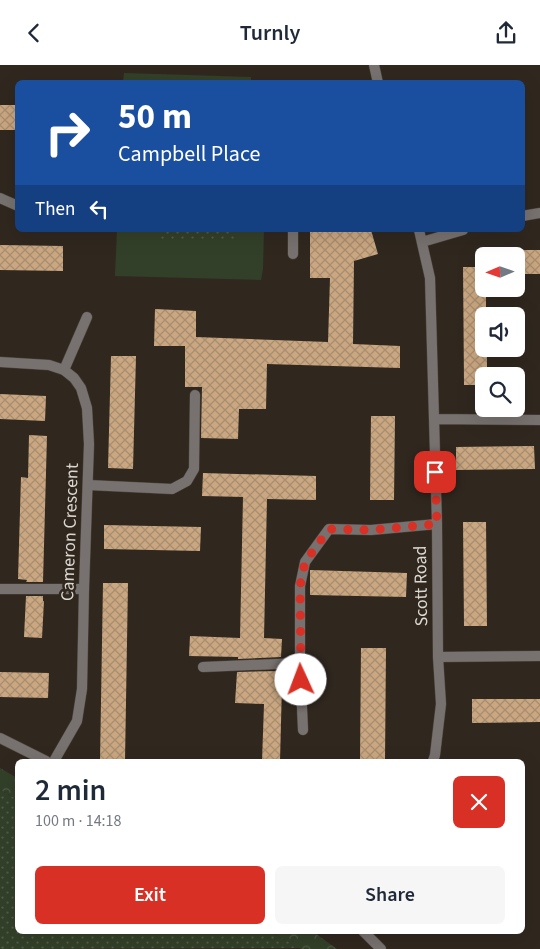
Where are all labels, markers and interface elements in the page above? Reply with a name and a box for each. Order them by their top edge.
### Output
text: Turnly [240,17,300,49]
icon: back [20,19,48,47]
icon: share [492,19,520,47]
text: 50 m [118,92,192,142]
icon: right [35,100,100,165]
text: Campbell Place [118,138,260,170]
icon: left [85,195,113,223]
text: Then [35,196,75,223]
north arrow [475,247,525,297]
map controls [475,247,525,417]
button: sound [475,307,525,357]
button: search [475,367,525,417]
pin [414,451,456,493]
icon: arrive [421,458,449,486]
street label: Cameron Crescent [55,463,85,601]
street label: Scott Road [408,545,434,627]
position arrow [274,653,326,705]
text: 2 min [35,769,106,812]
button: close [453,776,505,828]
text: 100 m · 14:18 [35,810,122,832]
button: Exit [35,866,265,924]
button: Share [275,866,505,924]

